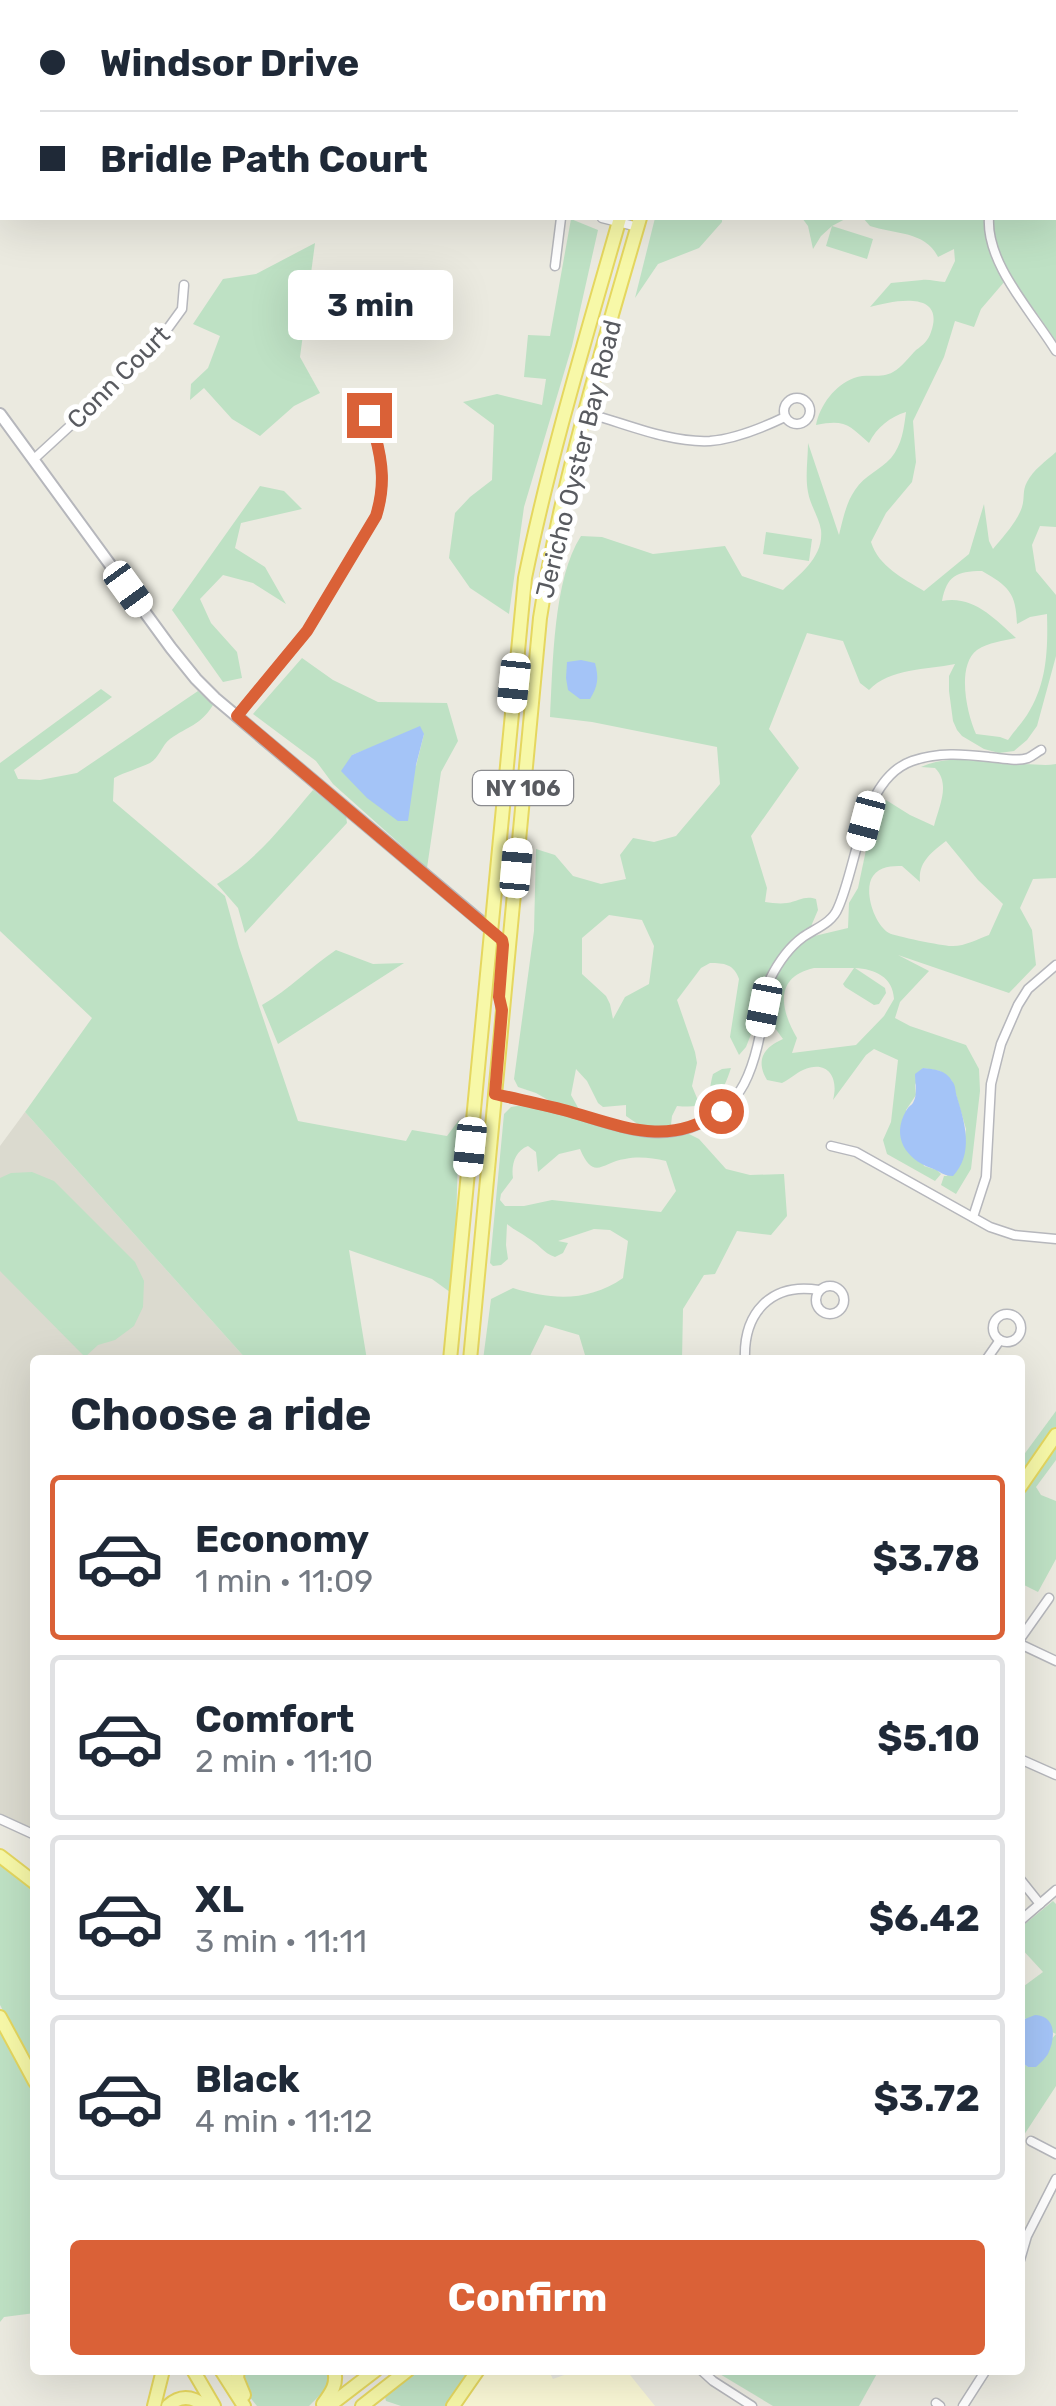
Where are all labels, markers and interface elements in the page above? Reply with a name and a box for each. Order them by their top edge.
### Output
text: Windsor Drive [100,40,359,86]
text: Bridle Path Court [100,136,428,182]
callout: 3 min [286,270,452,340]
text: 3 min [327,286,414,324]
street label: Jericho Oyster Bay Road [530,317,627,601]
street label: Conn Court [61,320,176,435]
route end [347,393,392,438]
car [98,556,158,622]
car [496,652,532,714]
road number: NY 106 [473,771,573,805]
car [844,788,888,854]
car [498,837,534,899]
car [744,975,784,1039]
route start [699,1089,744,1134]
car [452,1116,488,1178]
text: Choose a ride [70,1388,372,1441]
icon: car [75,1513,165,1603]
text: Economy [195,1516,369,1562]
text: $3.78 [872,1535,980,1581]
text: 1 min · 11:09 [195,1562,373,1600]
icon: car [75,1693,165,1783]
text: Comfort [195,1696,354,1742]
text: $5.10 [877,1715,980,1761]
text: 2 min · 11:10 [195,1742,373,1780]
icon: car [75,1873,165,1963]
text: XL [195,1876,244,1922]
text: $6.42 [869,1895,980,1941]
text: 3 min · 11:11 [195,1922,367,1960]
icon: car [75,2053,165,2143]
text: Black [195,2056,300,2102]
text: $3.72 [873,2075,980,2121]
text: 4 min · 11:12 [195,2102,373,2140]
button: Confirm [70,2240,985,2355]

